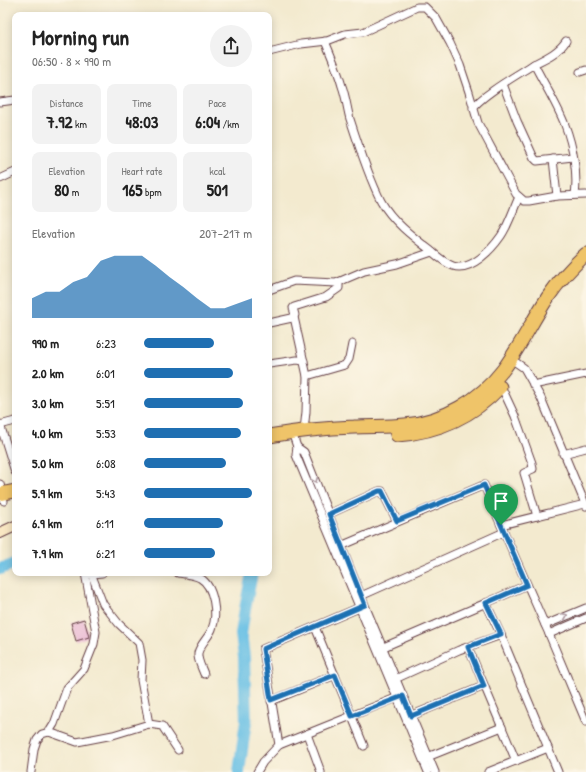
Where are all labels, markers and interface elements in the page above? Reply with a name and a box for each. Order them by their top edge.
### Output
text: Morning run [32,22,129,52]
button: share [210,25,252,67]
text: 06:50 · 8 × 990 m [32,52,111,70]
text: Distance [50,96,83,110]
text: Time [132,96,152,110]
text: Pace [208,96,226,110]
text: 7.92 [46,110,73,133]
text: 48:03 [126,110,158,133]
text: 6:04 [195,110,220,133]
text: km [73,117,87,131]
text: /km [220,117,239,131]
text: Elevation [48,164,85,178]
text: Heart rate [121,164,163,178]
text: kcal [209,164,225,178]
text: 80 [54,178,69,201]
text: 165 [122,178,142,201]
text: 501 [207,178,228,201]
text: m [69,185,79,199]
text: bpm [142,185,162,199]
text: Elevation [32,224,75,242]
text: 207–217 m [199,224,252,242]
text: 990 m [32,334,59,352]
text: 6:23 [96,334,116,352]
text: 2.0 km [32,364,64,382]
text: 6:01 [96,364,115,382]
text: 3.0 km [32,394,64,412]
text: 5:51 [96,394,115,412]
text: 4.0 km [32,424,63,442]
text: 5:53 [96,424,116,442]
text: 5.0 km [32,454,63,472]
text: 6:08 [96,454,116,472]
one-way arrow [311,477,319,484]
text: 5.9 km [32,484,62,502]
text: 5:43 [96,484,115,502]
pin [484,484,518,525]
icon: arrive [490,490,512,512]
text: 6.9 km [32,514,62,532]
text: 6:11 [96,514,114,532]
text: 7.9 km [32,544,63,562]
text: 6:21 [96,544,115,562]
one-way arrow [562,613,569,621]

